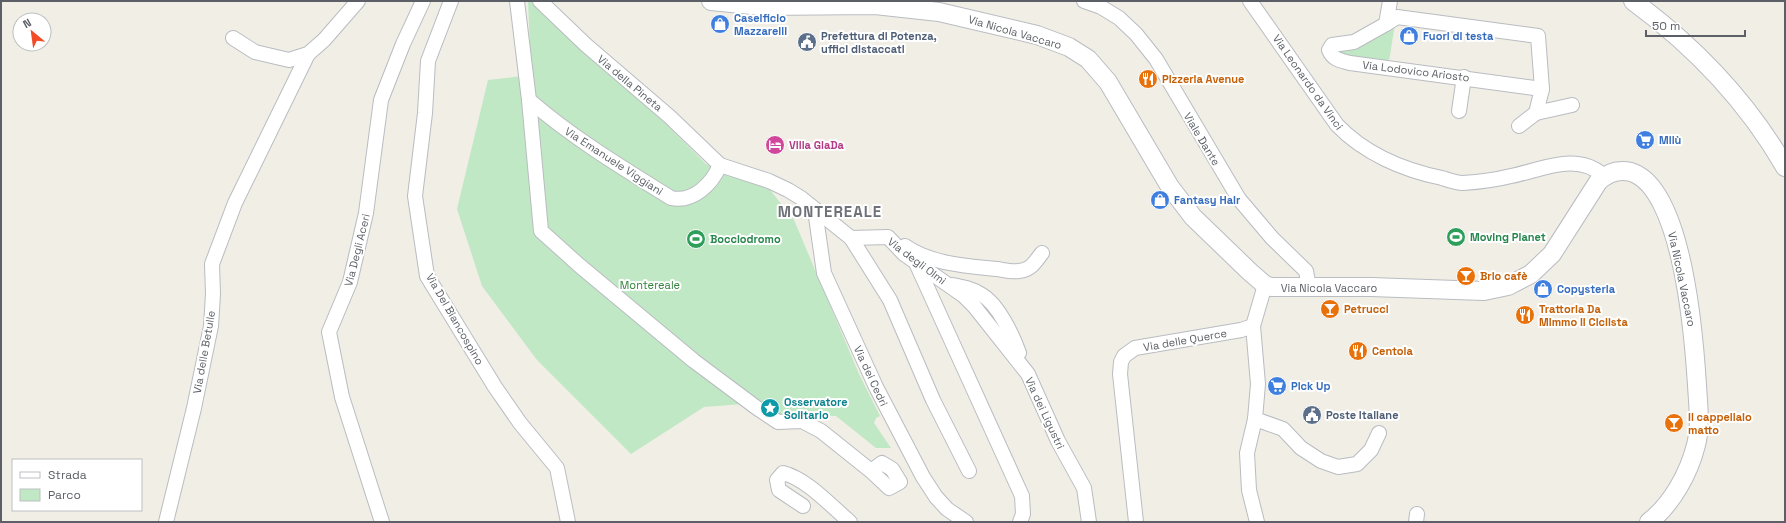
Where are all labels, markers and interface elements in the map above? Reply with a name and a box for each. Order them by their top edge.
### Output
place label: Caseificio Mazzarelli [734,11,787,38]
north arrow [12,12,52,52]
street label: Via Nicola Vaccaro [967,12,1064,52]
scale bar [1646,12,1745,38]
shop icon: Caseificio Mazzarelli [709,13,731,35]
text: N [21,15,34,31]
text: 50 m [1652,18,1680,34]
shop icon: Fuori di testa [1398,25,1420,47]
place label: Prefettura di Potenza, uffici distaccati [821,29,937,56]
place label: Fuori di testa [1423,29,1494,43]
public building icon: Prefettura di Potenza, uffici distaccati [796,31,818,53]
street label: Via Leonardo da Vinci [1270,32,1346,133]
street label: Via della Pineta [595,52,666,115]
street label: Via Lodovico Ariosto [1362,57,1470,85]
restaurant icon: Pizzeria Avenue [1137,68,1159,90]
place label: Pizzeria Avenue [1162,72,1244,86]
street label: Viale Dante [1181,110,1223,168]
street label: Via Emanuele Viggiani [562,124,666,198]
supermarket icon: Milù [1634,129,1656,151]
place label: Milù [1659,133,1681,147]
hotel icon: Villa GiaDa [764,134,786,156]
place label: Villa GiaDa [789,138,845,152]
shop icon: Fantasy Hair [1149,189,1171,211]
place label: Fantasy Hair [1174,193,1241,207]
district label: MONTEREALE [778,202,882,221]
street label: Via Degli Aceri [341,212,373,288]
sports icon: Moving Planet [1445,226,1467,248]
sports icon: Bocciodromo [685,228,707,250]
place label: Moving Planet [1470,230,1546,244]
street label: Via Nicola Vaccaro [1665,230,1699,328]
place label: Bocciodromo [710,232,781,246]
street label: Via degli Olmi [885,234,949,288]
bar icon: Brio cafè [1455,265,1477,287]
place label: Brio cafè [1480,269,1528,283]
street label: Via Del Biancospino [423,271,487,367]
park label: Montereale [620,278,680,292]
shop icon: Copysteria [1532,278,1554,300]
street label: Via Nicola Vaccaro [1281,281,1377,295]
place label: Copysteria [1557,282,1616,296]
bar icon: Petrucci [1319,298,1341,320]
place label: Petrucci [1344,302,1389,316]
place label: Trattoria Da Mimmo Il Ciclista [1539,302,1629,329]
restaurant icon: Trattoria Da Mimmo Il Ciclista [1514,304,1536,326]
street label: Via delle Betulle [190,309,218,395]
street label: Via delle Querce [1142,326,1228,354]
restaurant icon: Centola [1347,340,1369,362]
street label: Via dei Cedri [851,343,891,409]
place label: Centola [1372,344,1414,358]
street label: Via dei Ligustri [1022,375,1068,452]
supermarket icon: Pick Up [1266,375,1288,397]
place label: Pick Up [1291,379,1330,393]
place label: Osservatore Solitario [784,395,848,422]
place icon: Osservatore Solitario [759,397,781,419]
public building icon: Poste italiane [1301,404,1323,426]
place label: Poste italiane [1326,408,1399,422]
place label: Il cappellaio matto [1688,410,1752,437]
bar icon: Il cappellaio matto [1663,412,1685,434]
legend [12,459,142,511]
text: Strada [48,467,87,483]
text: Parco [48,487,81,503]

